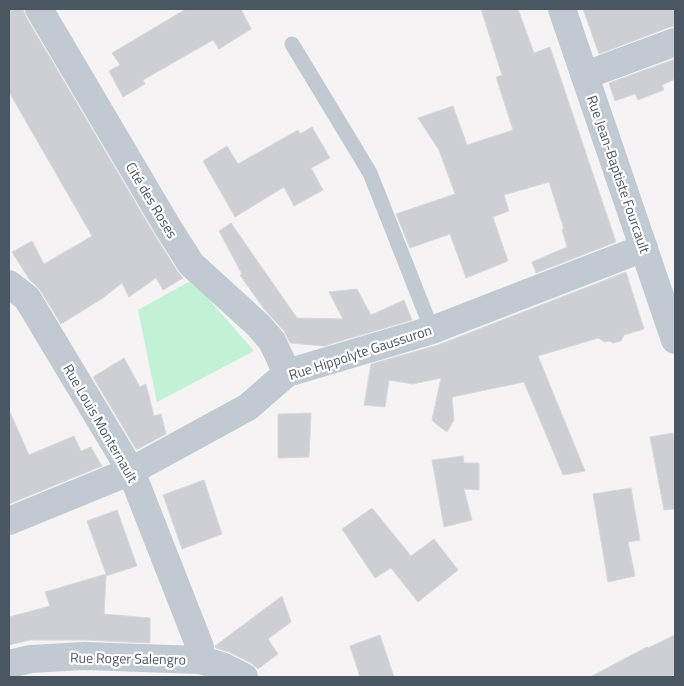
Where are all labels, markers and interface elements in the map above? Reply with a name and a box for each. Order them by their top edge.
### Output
street label: Rue Jean-Baptiste Fourcault [582,92,656,256]
street label: Cité des Roses [121,158,183,242]
street label: Rue Hippolyte Gaussuron [286,319,434,385]
street label: Rue Louis Monternault [58,360,144,486]
street label: Rue Roger Salengro [70,646,186,670]

